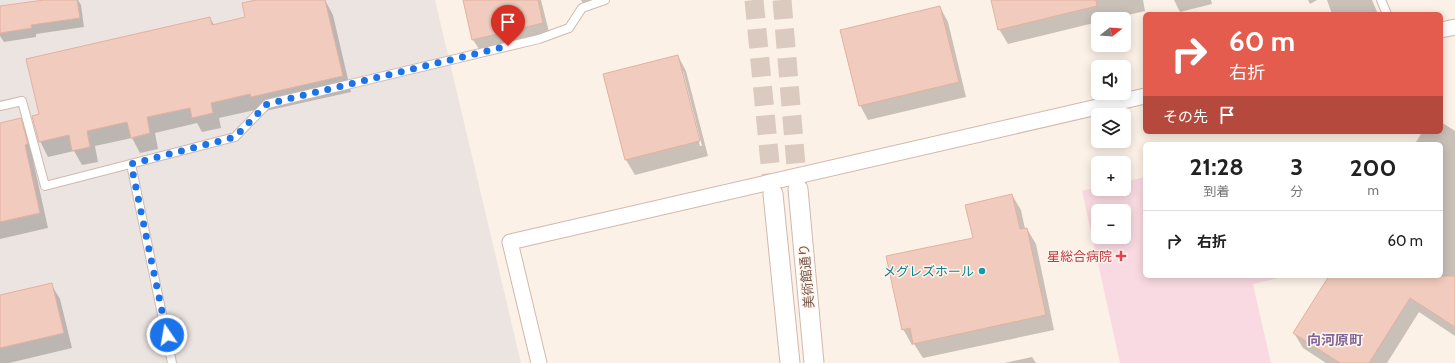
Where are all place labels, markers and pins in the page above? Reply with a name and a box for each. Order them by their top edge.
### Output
pin [491,5,525,46]
place label: 星総合病院 [1047,248,1112,264]
marker: 星総合病院 [1115,250,1127,262]
place label: メグレズホール [883,263,974,279]
marker: メグレズホール [977,266,987,276]

